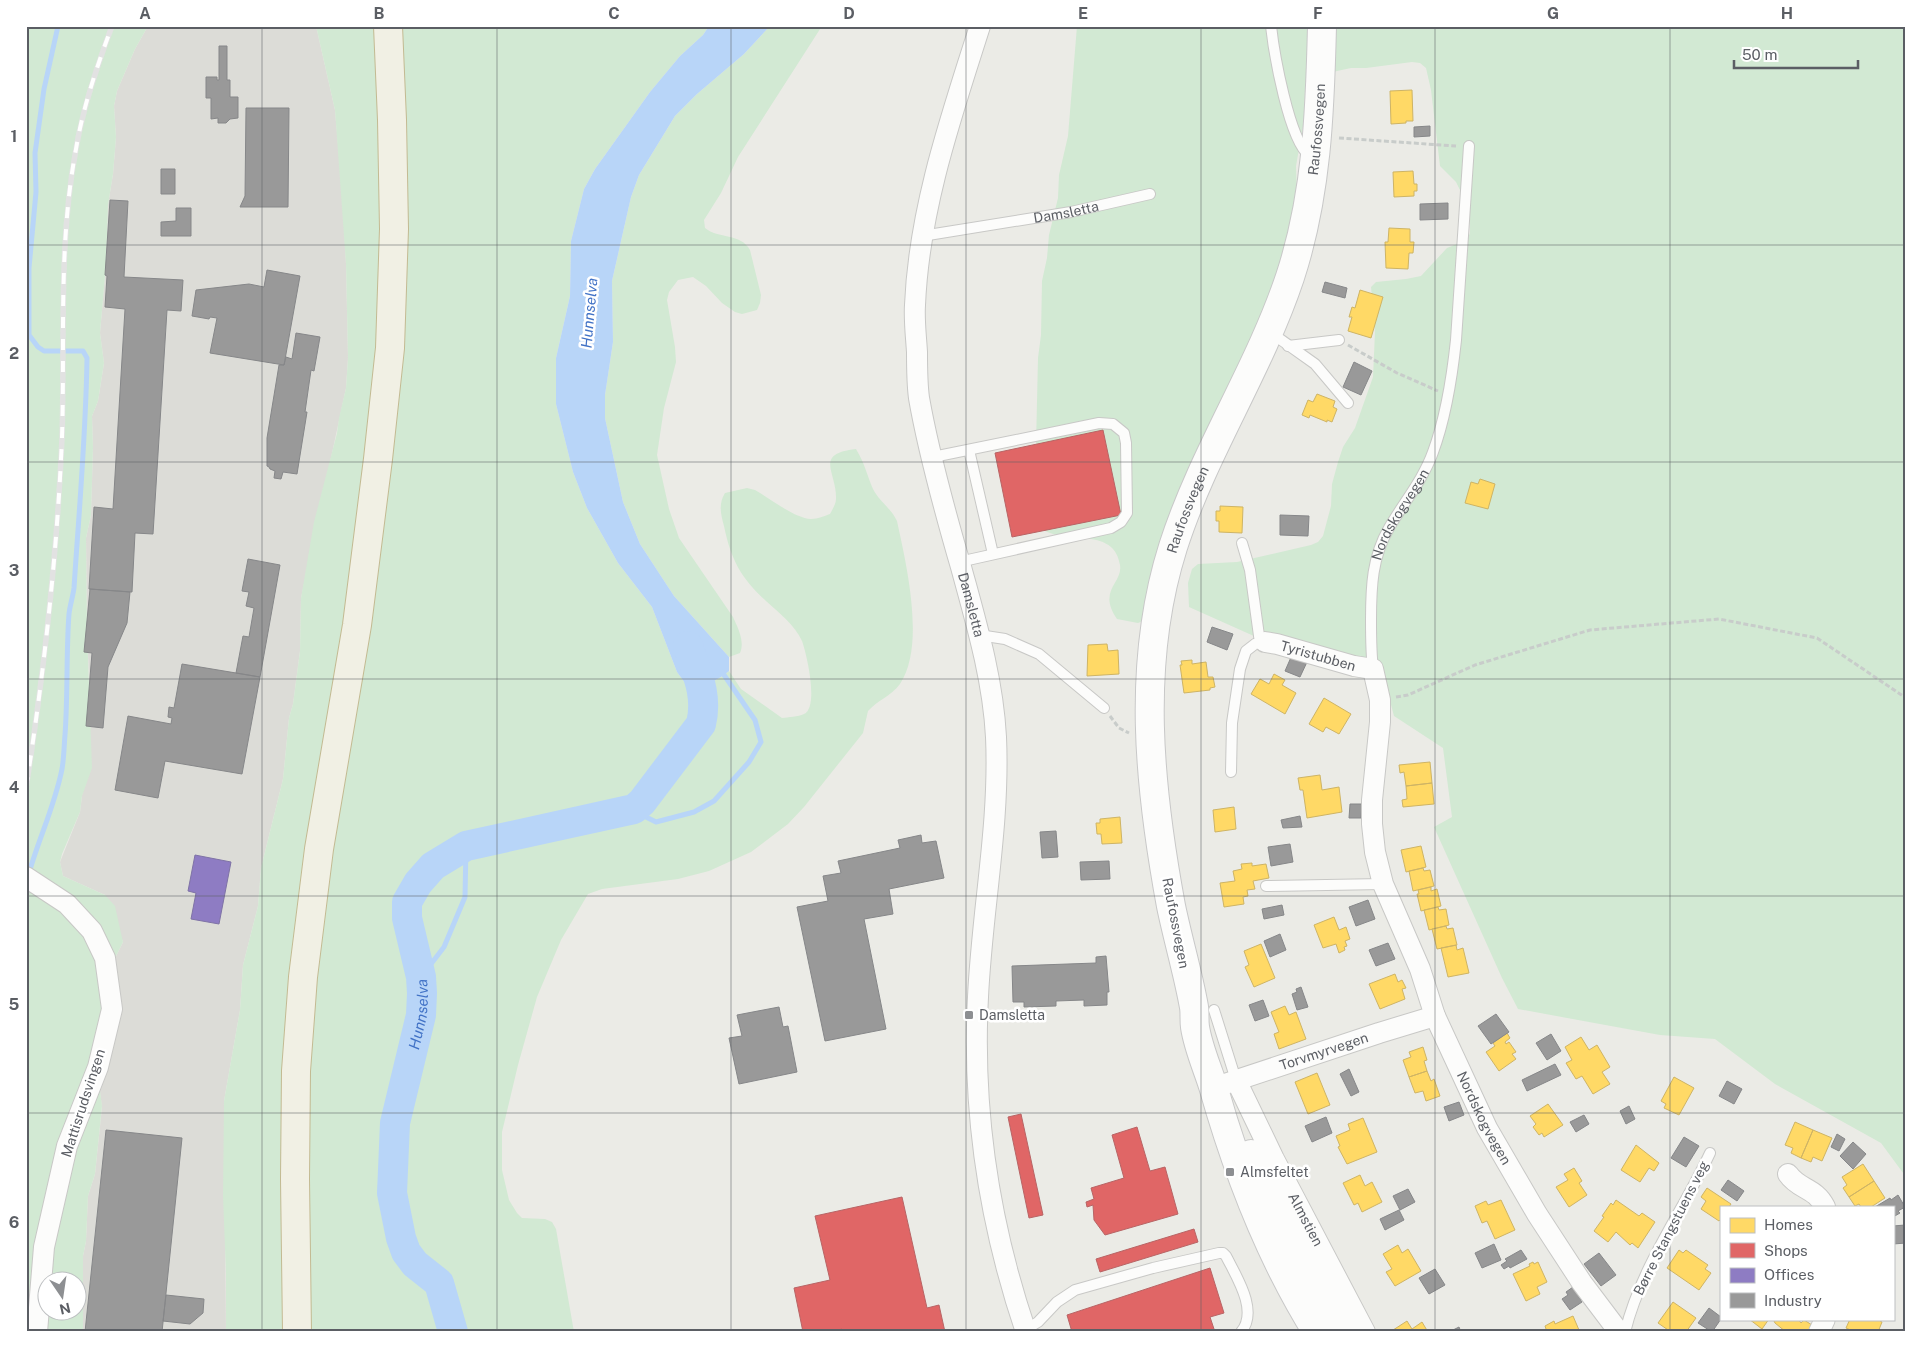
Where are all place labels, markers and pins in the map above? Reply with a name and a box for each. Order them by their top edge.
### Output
place label: Damsletta [979,1007,1045,1023]
marker: Damsletta [963,1009,975,1021]
place label: Almsfeltet [1240,1164,1309,1180]
marker: Almsfeltet [1224,1166,1236,1178]

